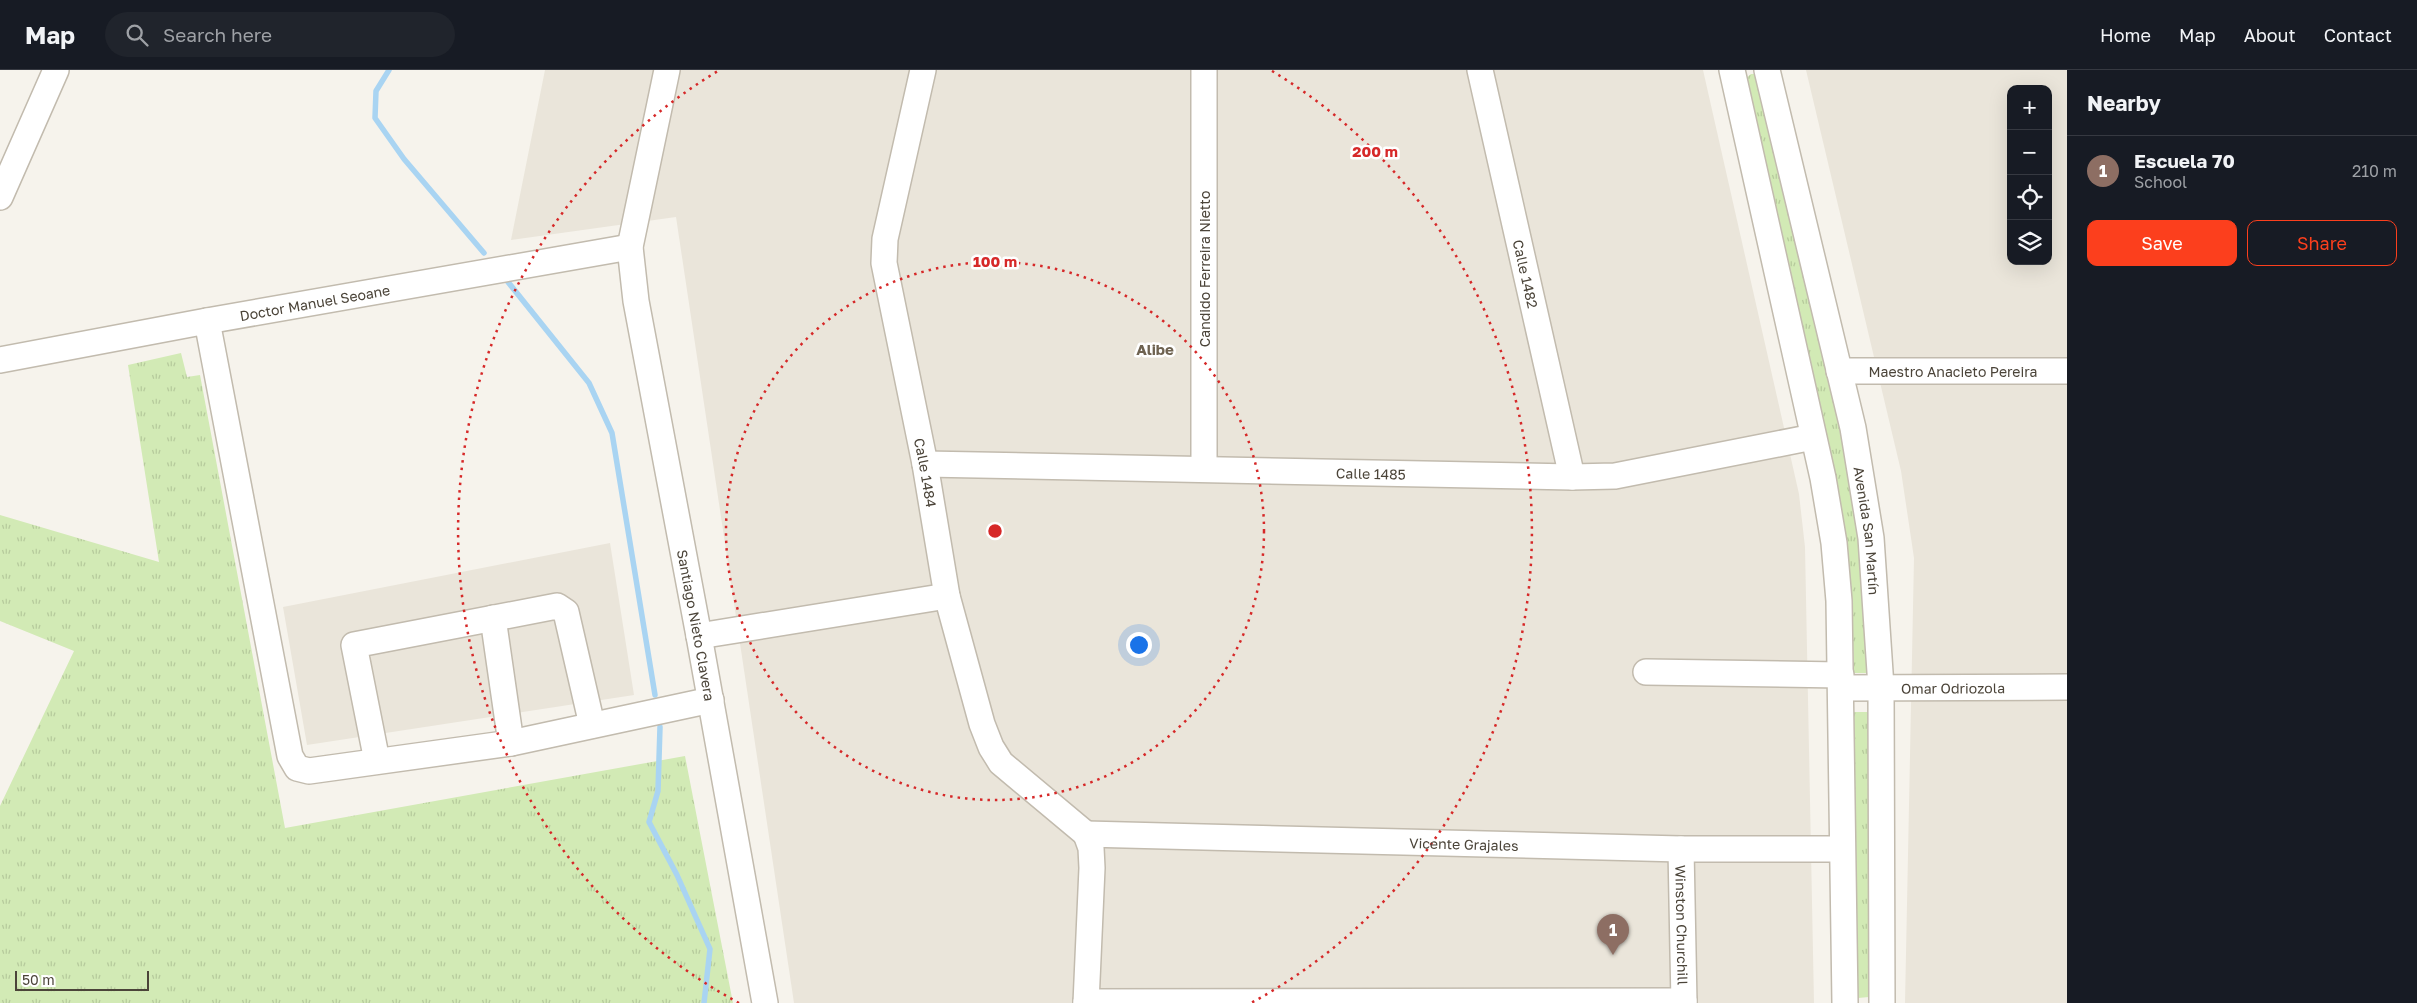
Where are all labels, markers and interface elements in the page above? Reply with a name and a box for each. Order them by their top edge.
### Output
search box [105,12,455,57]
text: Map [25,20,75,49]
icon: search [123,21,151,49]
text: Search here [163,23,272,46]
text: Home [2100,24,2151,46]
text: Map [2179,24,2216,46]
text: About [2244,24,2296,46]
text: Contact [2324,24,2392,46]
map controls [2007,85,2052,265]
button: + [2007,85,2052,130]
text: Nearby [2087,90,2161,116]
button: − [2007,130,2052,175]
text: 200 m [1352,142,1398,160]
text: Escuela 70 [2134,149,2235,172]
text: 1 [2099,161,2107,181]
text: 210 m [2352,161,2397,181]
text: School [2134,172,2187,192]
button: locate [2007,175,2052,220]
street label: Candido Ferreira Nietto [1196,191,1213,347]
button: layers [2007,220,2052,265]
button: Save [2087,220,2237,266]
button: Share [2247,220,2397,266]
street label: Calle 1482 [1510,238,1542,310]
text: 100 m [973,252,1017,270]
street label: Doctor Manuel Seoane [238,281,391,324]
district label: Alibe [1136,340,1174,358]
street label: Maestro Anacieto Pereira [1869,363,2037,380]
street label: Calle 1484 [911,436,941,509]
street label: Calle 1485 [1336,464,1406,482]
street label: Avenida San Martín [1851,465,1883,595]
centre of rings [986,522,1004,540]
street label: Santiago Nieto Clavera [674,548,719,702]
your location [1126,632,1152,658]
street label: Omar Odriozola [1901,679,2005,696]
street label: Vicente Grajales [1409,834,1519,853]
street label: Winston Churchill [1673,865,1692,985]
pin: 1 [1597,914,1629,955]
scale bar [15,968,149,991]
text: 50 m [22,971,55,988]

